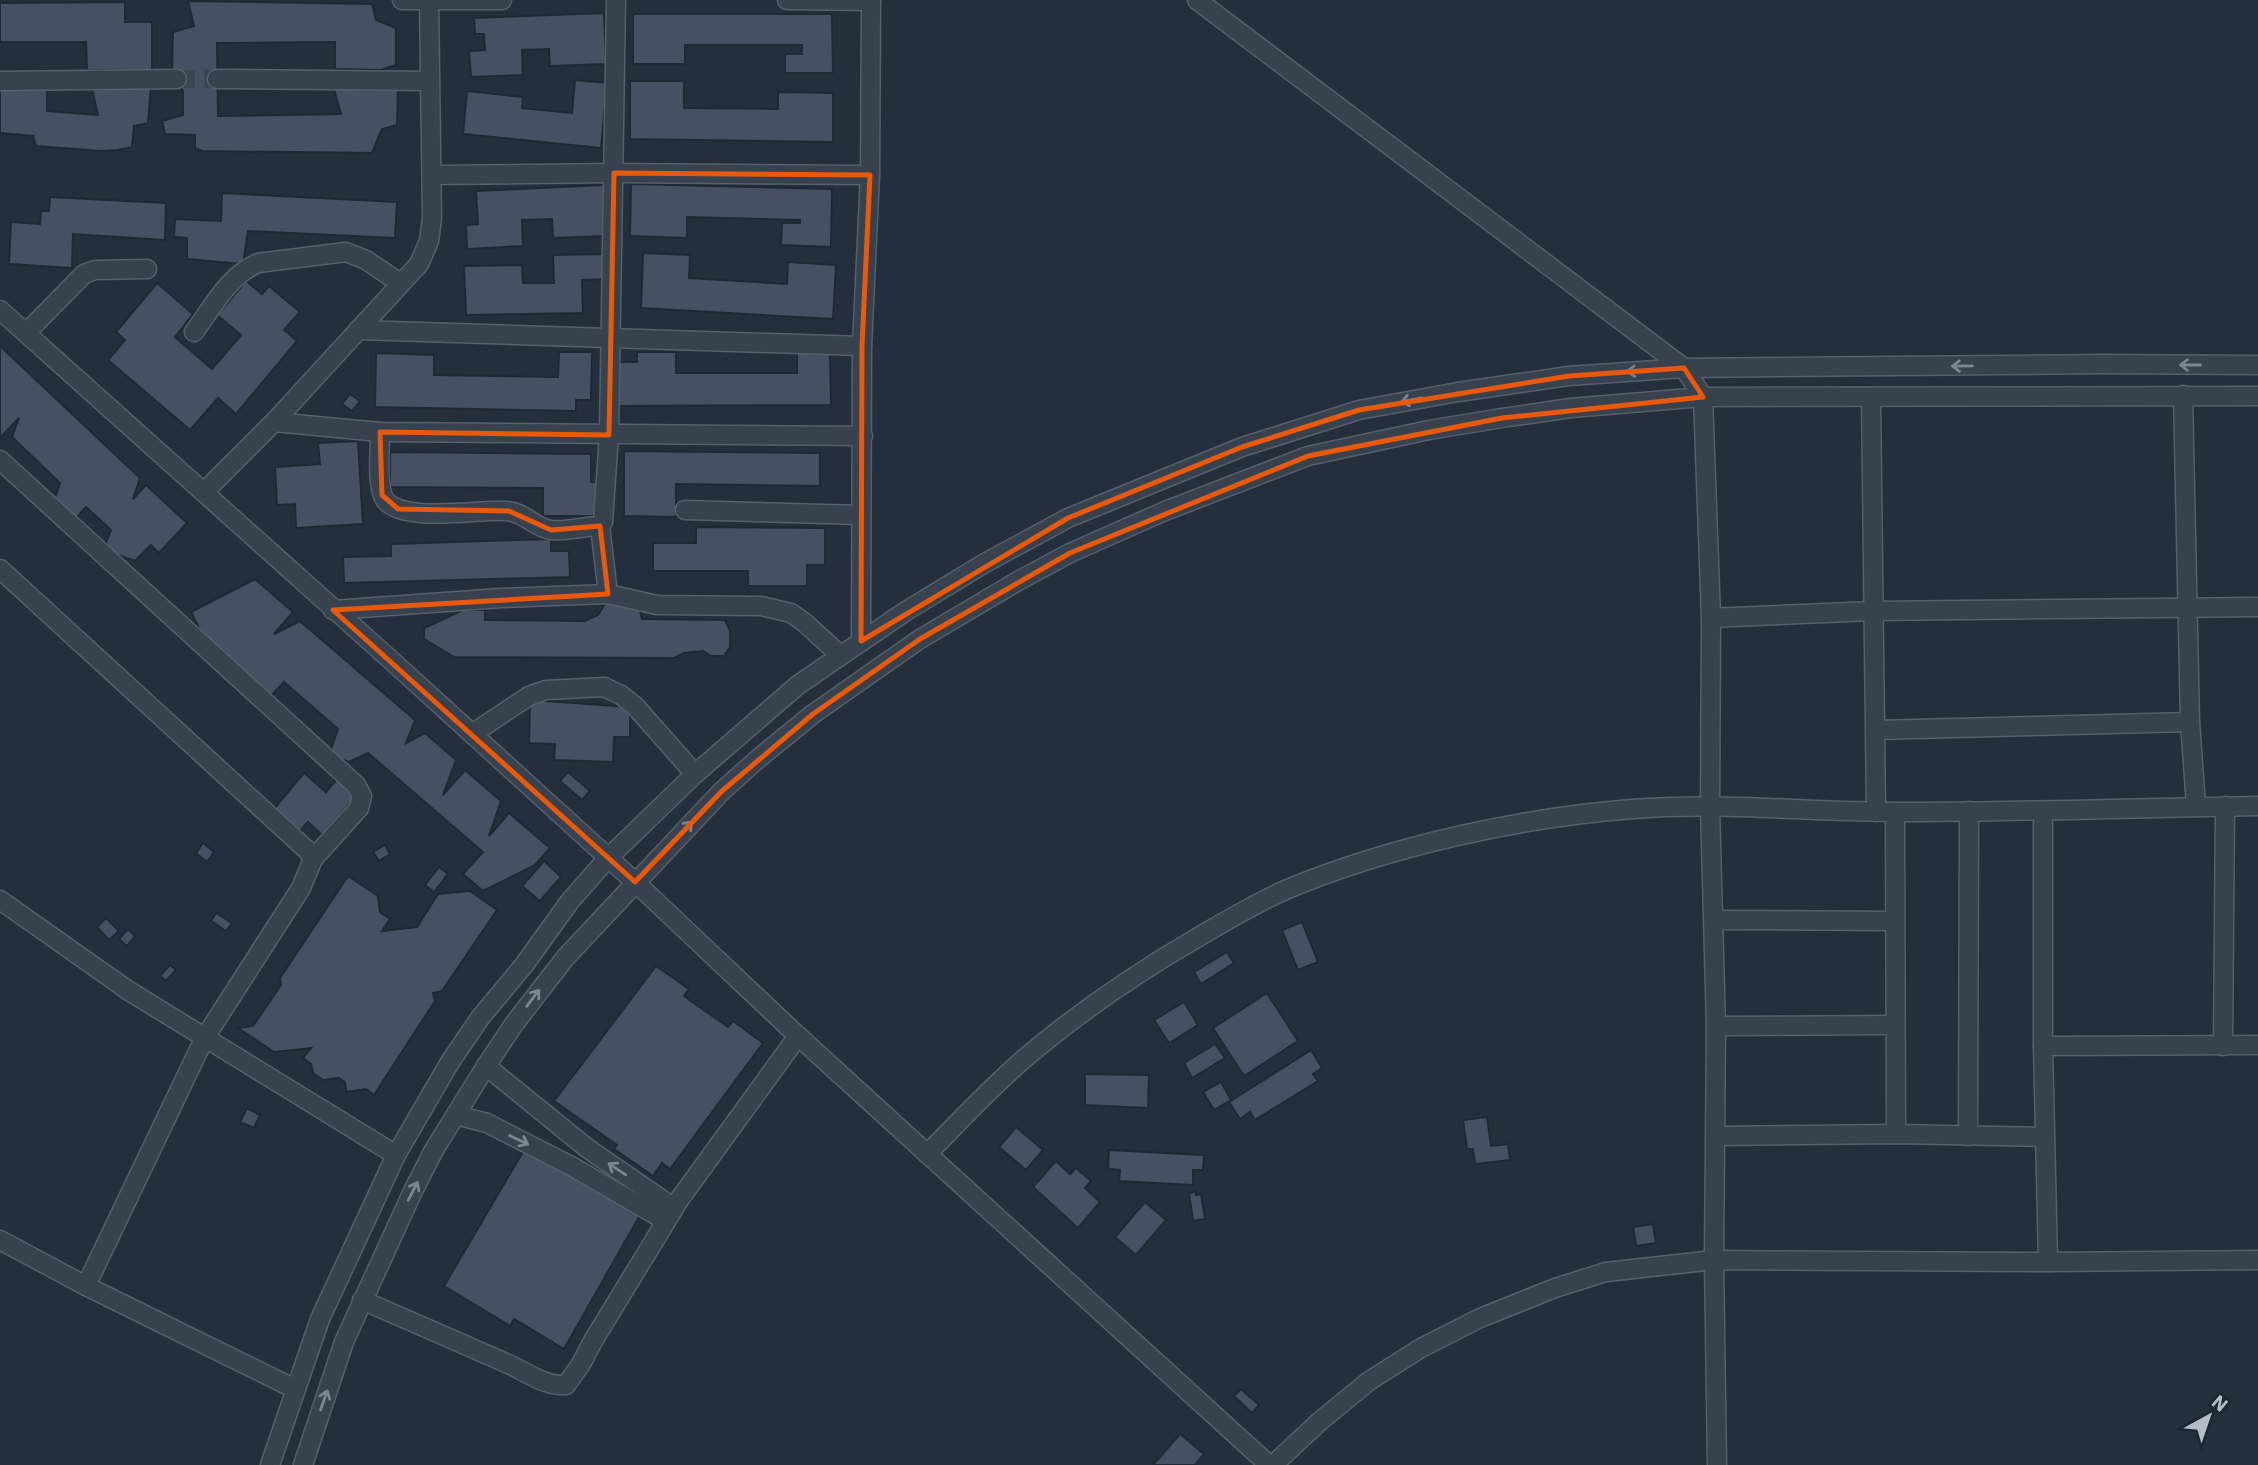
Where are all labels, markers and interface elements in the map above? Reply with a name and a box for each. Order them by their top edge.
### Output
one-way arrow [2179,358,2202,372]
one-way arrow [1951,359,1974,373]
one-way arrow [1626,365,1649,378]
one-way arrow [1401,394,1423,408]
one-way arrow [677,821,694,838]
one-way arrow [526,990,541,1008]
one-way arrow [508,1134,529,1148]
one-way arrow [608,1162,627,1176]
one-way arrow [406,1181,420,1202]
north arrow [2174,1381,2244,1451]
text: N [2207,1389,2233,1417]
one-way arrow [319,1390,331,1412]

